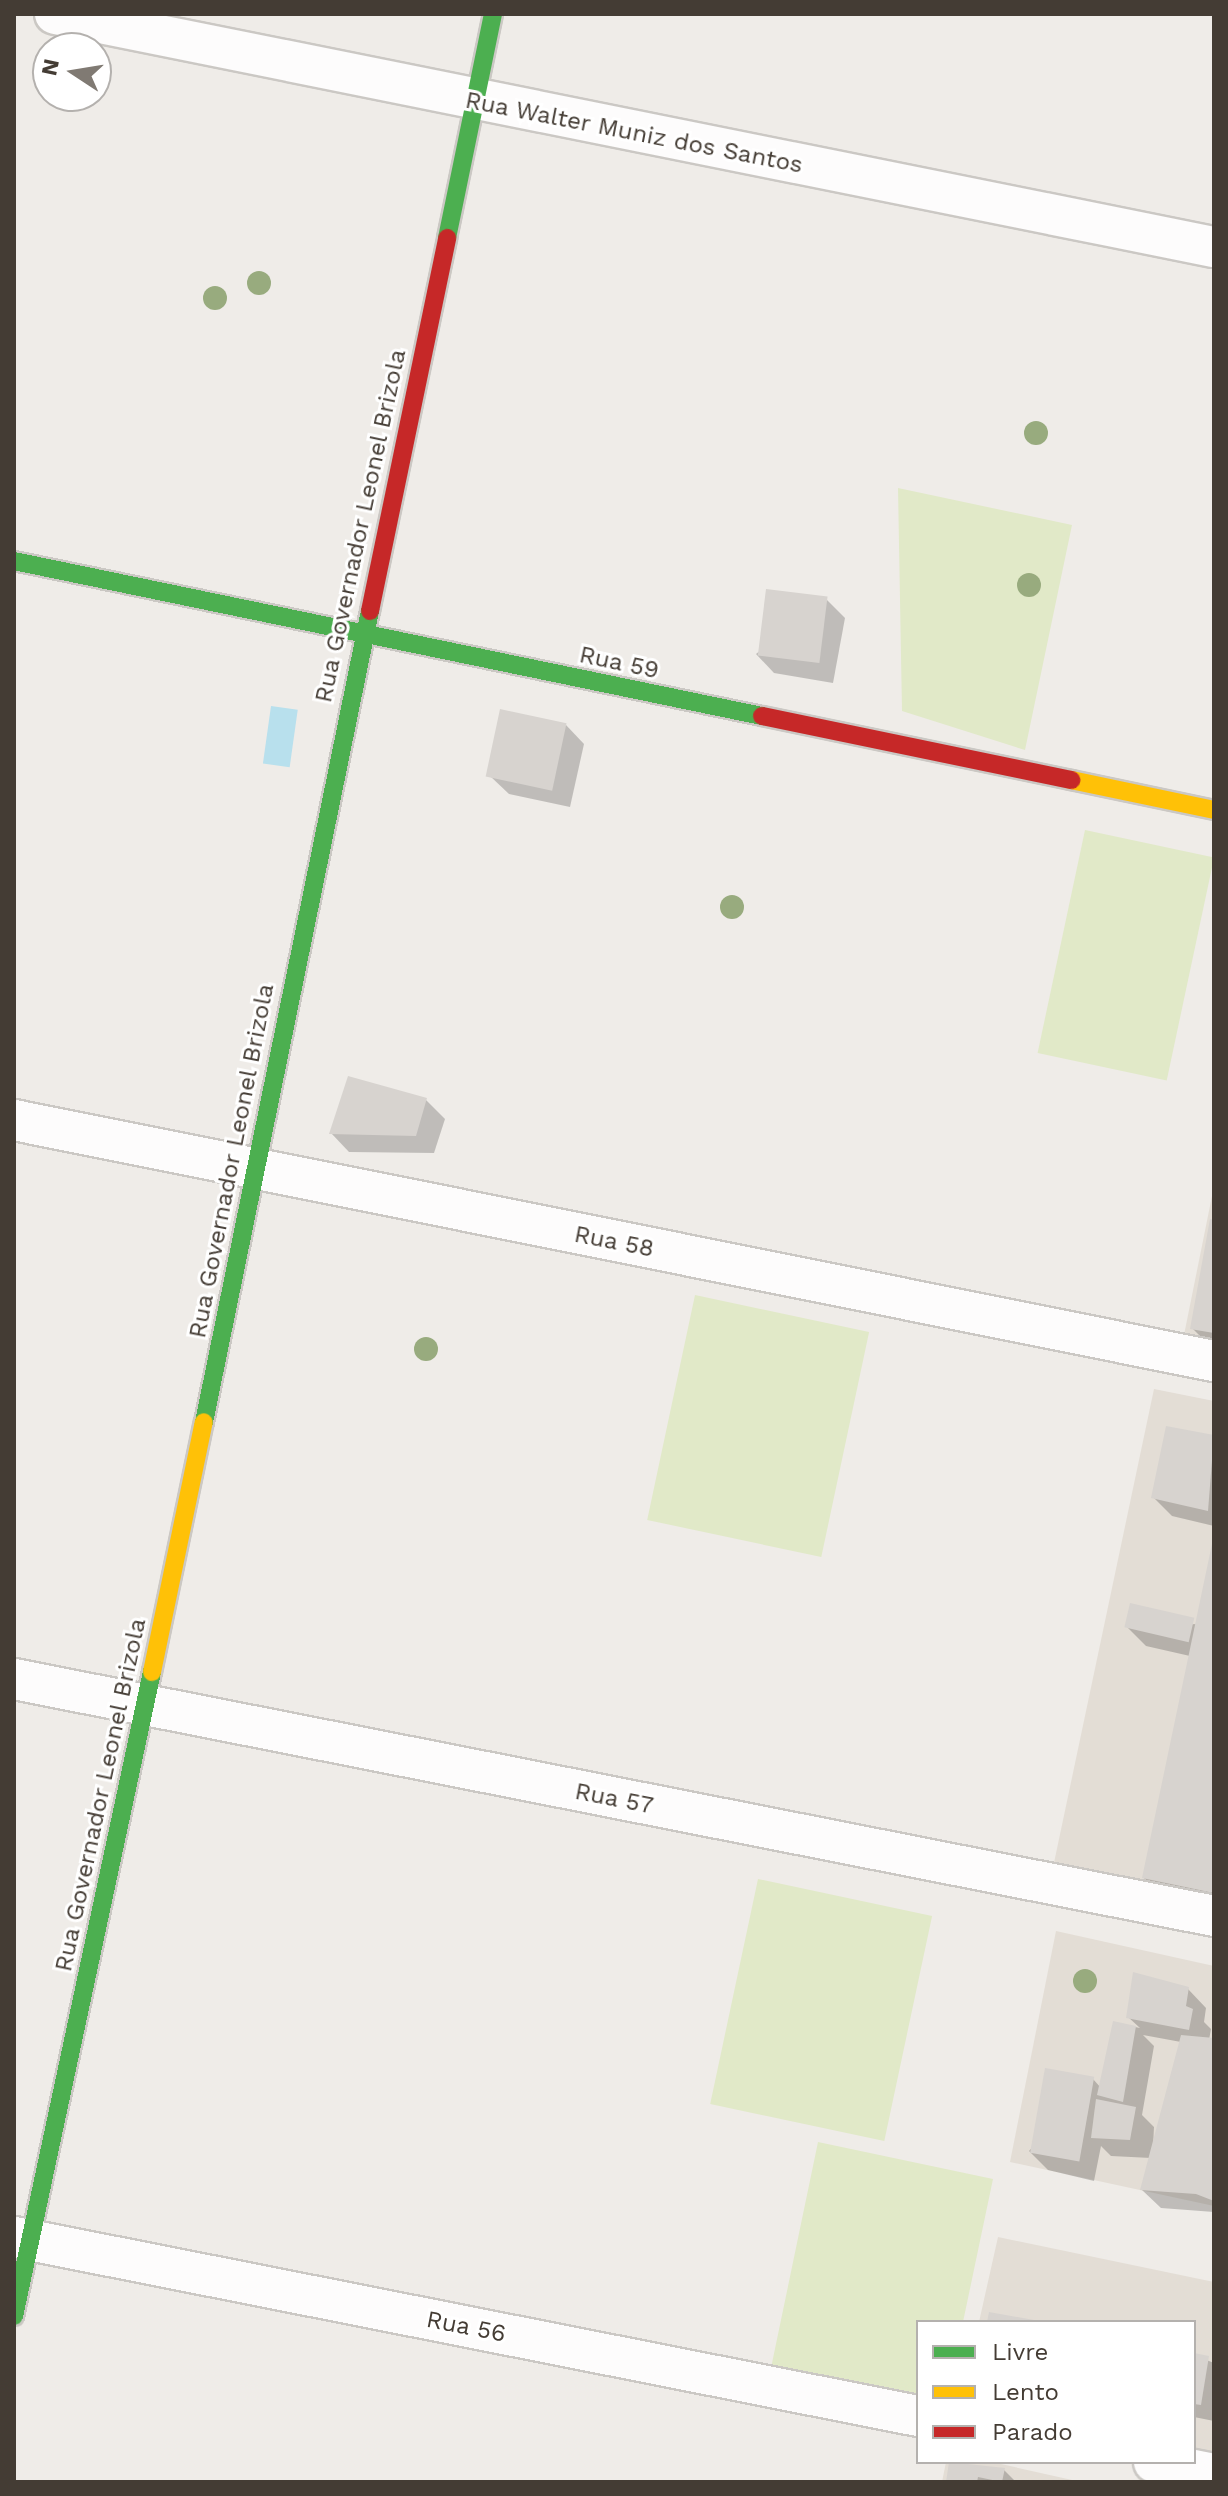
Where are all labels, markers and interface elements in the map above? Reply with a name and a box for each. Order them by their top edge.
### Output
north arrow [32,32,112,112]
text: N [36,57,64,78]
street label: Rua Walter Muniz dos Santos [462,86,806,180]
street label: Rua Governador Leonel Brizola [309,346,413,706]
street label: Rua 59 [576,640,662,686]
street label: Rua Governador Leonel Brizola [183,980,281,1342]
street label: Rua 58 [571,1220,657,1264]
street label: Rua Governador Leonel Brizola [49,1615,153,1975]
street label: Rua 57 [572,1777,656,1821]
street label: Rua 56 [424,2305,508,2349]
legend [916,2320,1196,2464]
text: Livre [992,2338,1048,2366]
text: Lento [992,2378,1059,2406]
text: Parado [992,2418,1073,2446]

